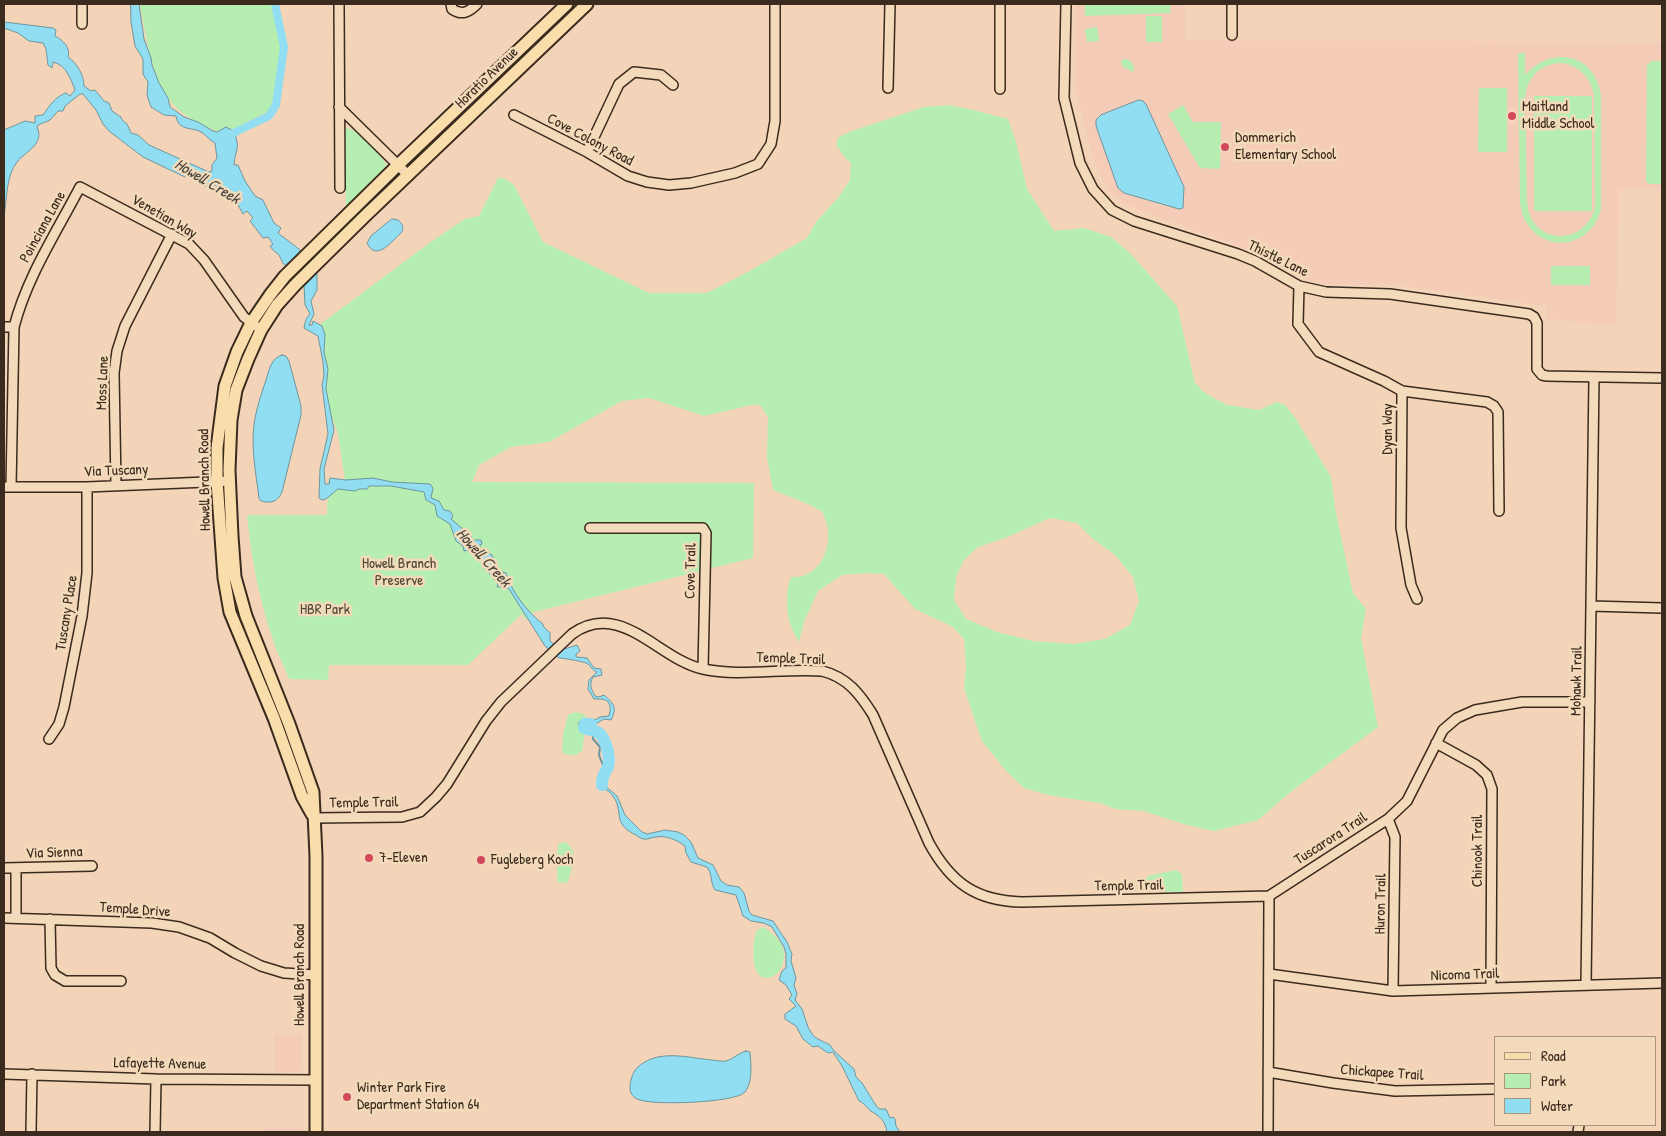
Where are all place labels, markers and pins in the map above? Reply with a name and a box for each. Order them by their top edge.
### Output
place label: Maitland Middle School [1522,98,1594,133]
marker: Maitland Middle School [1506,110,1518,122]
place label: Dommerich Elementary School [1235,129,1336,164]
marker: Dommerich Elementary School [1219,141,1231,153]
place label: 7-Eleven [379,849,428,867]
place label: Fugleberg Koch [491,851,573,869]
marker: 7-Eleven [363,852,375,864]
marker: Fugleberg Koch [475,854,487,866]
place label: Winter Park Fire Department Station 64 [357,1079,479,1114]
marker: Winter Park Fire Department Station 64 [341,1091,353,1103]

